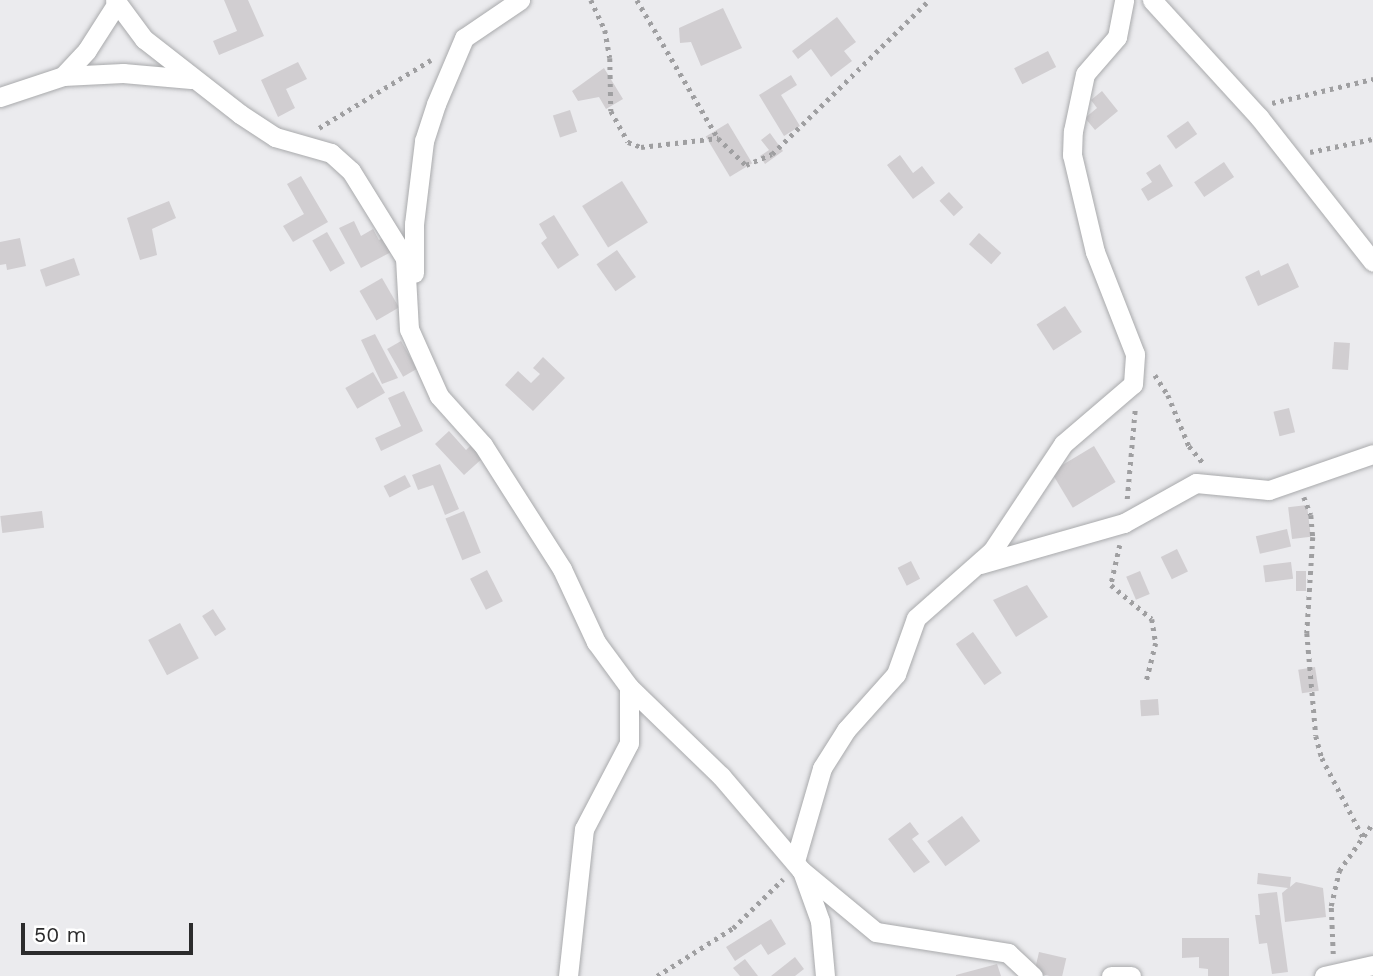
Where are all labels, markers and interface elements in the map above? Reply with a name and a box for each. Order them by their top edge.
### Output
scale bar [24,909,196,953]
text: 50 m [34,922,86,947]

